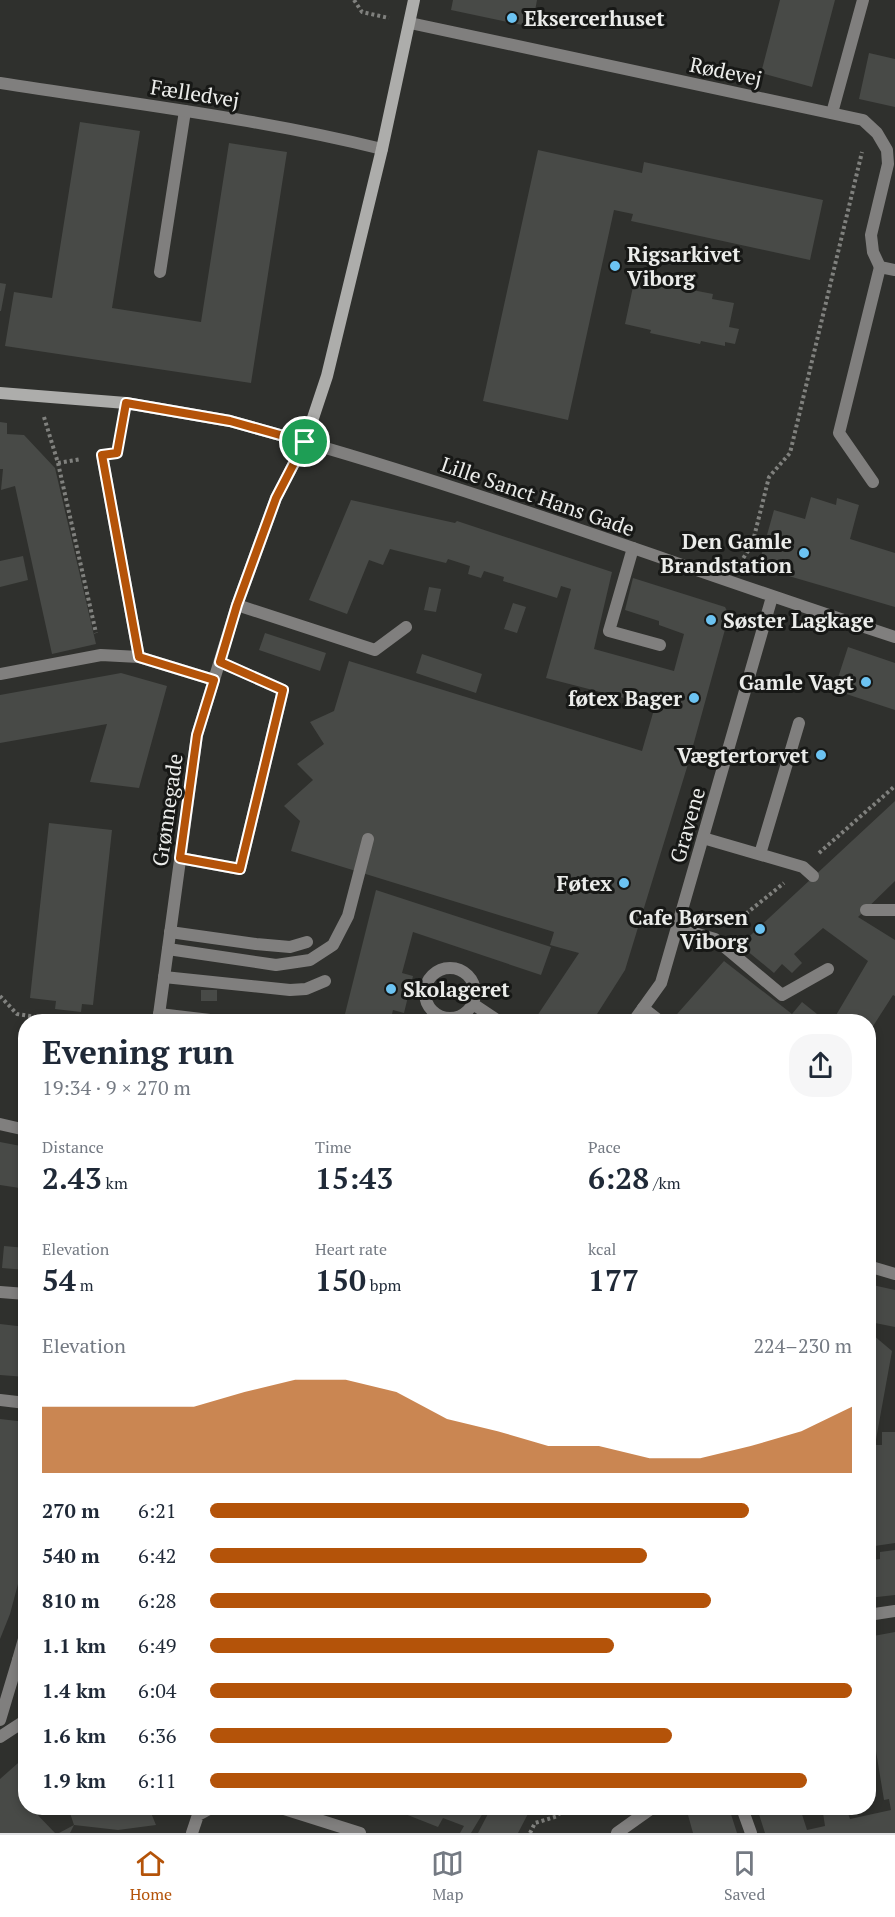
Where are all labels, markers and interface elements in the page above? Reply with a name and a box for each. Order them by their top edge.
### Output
place label: Eksercerhuset [524,4,665,32]
marker: Eksercerhuset [505,11,519,25]
street label: Rødevej [687,50,765,92]
street label: Fælledvej [149,72,241,114]
place label: Rigsarkivet Viborg [627,240,741,292]
marker: Rigsarkivet Viborg [608,259,622,273]
pin [279,416,330,467]
icon: arrive [288,425,321,458]
street label: Lille Sanct Hans Gade [437,450,639,542]
place label: Den Gamle Brandstation [661,527,792,579]
marker: Den Gamle Brandstation [797,546,811,560]
place label: Søster Lagkage [723,606,874,634]
marker: Søster Lagkage [704,613,718,627]
place label: Gamle Vagt [739,668,855,696]
marker: Gamle Vagt [859,675,873,689]
place label: føtex Bager [568,684,682,712]
marker: føtex Bager [687,691,701,705]
place label: Vægtertorvet [677,741,810,769]
marker: Vægtertorvet [814,748,828,762]
street label: Grønnegade [145,752,189,868]
street label: Gravene [663,784,711,866]
place label: Føtex [557,869,612,897]
marker: Føtex [617,876,631,890]
place label: Cafe Børsen Viborg [629,903,749,955]
marker: Cafe Børsen Viborg [753,922,767,936]
place label: Skolageret [403,975,510,1003]
marker: Skolageret [384,982,398,996]
text: Evening run [42,1030,234,1073]
button: share [789,1034,852,1097]
text: 19:34 · 9 × 270 m [42,1074,191,1101]
text: Distance [42,1136,104,1158]
text: Time [315,1136,352,1158]
text: Pace [588,1136,621,1158]
text: 2.43 [42,1158,102,1198]
text: 15:43 [315,1158,393,1198]
text: 6:28 [588,1158,649,1198]
text: km [102,1172,128,1194]
text: /km [649,1172,681,1194]
text: Elevation [42,1238,109,1260]
text: Heart rate [315,1238,387,1260]
text: kcal [588,1238,616,1260]
text: 54 [42,1260,76,1300]
text: 150 [315,1260,366,1300]
text: 177 [588,1260,639,1300]
text: m [76,1274,94,1296]
text: bpm [366,1274,401,1296]
text: Elevation [42,1332,126,1359]
text: 224–230 m [753,1332,852,1359]
text: 270 m [42,1497,100,1524]
text: 6:21 [138,1497,177,1524]
text: 540 m [42,1542,100,1569]
text: 6:42 [138,1542,177,1569]
text: 810 m [42,1587,100,1614]
text: 6:28 [138,1587,177,1614]
text: 1.1 km [42,1632,106,1659]
text: 6:49 [138,1632,177,1659]
text: 1.4 km [42,1677,106,1704]
text: 6:04 [138,1677,177,1704]
text: 1.6 km [42,1722,106,1749]
text: 6:36 [138,1722,177,1749]
text: 1.9 km [42,1767,106,1794]
text: 6:11 [138,1767,177,1794]
tab: Home [130,1847,172,1905]
tab: Map [431,1847,464,1905]
tab: Saved [724,1847,765,1905]

